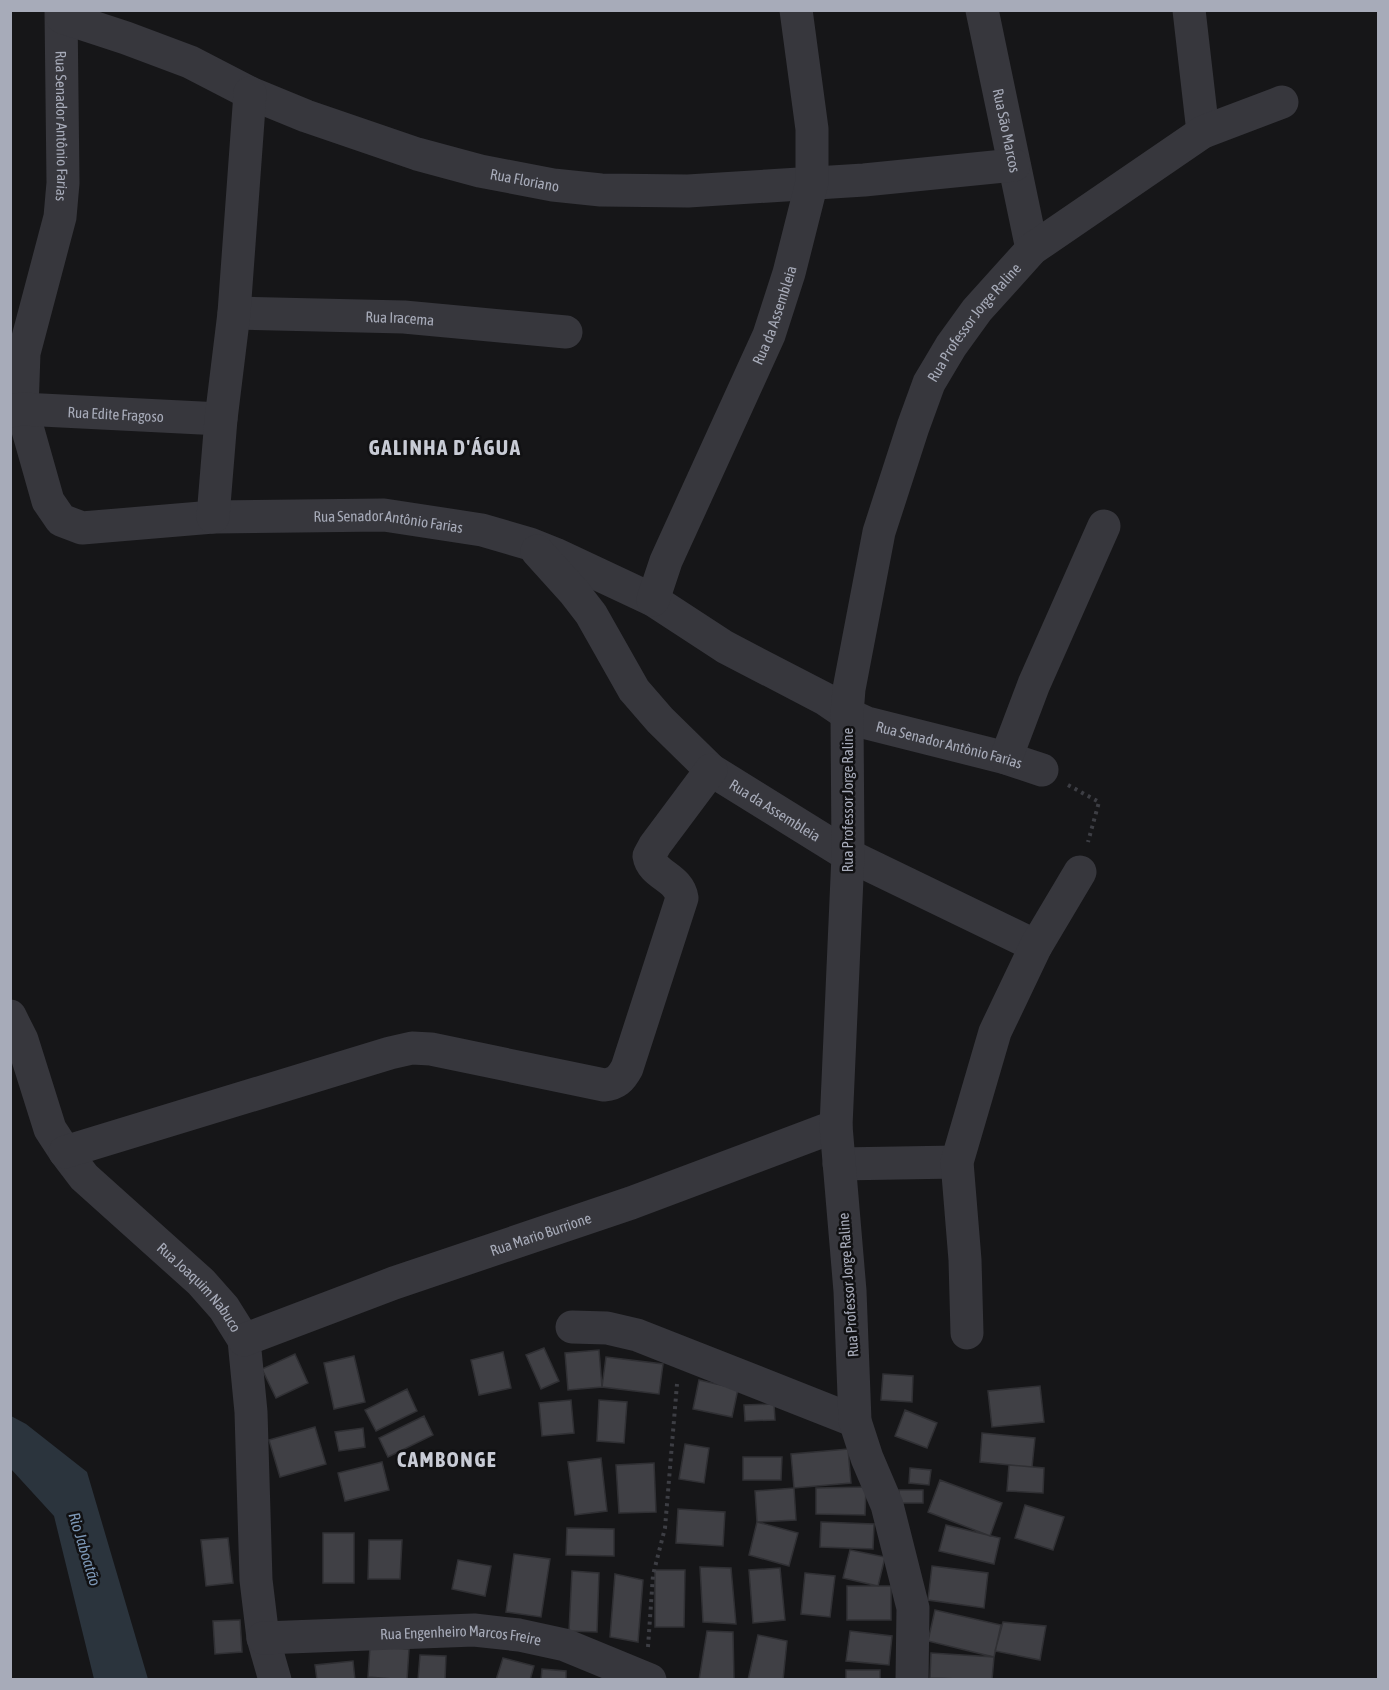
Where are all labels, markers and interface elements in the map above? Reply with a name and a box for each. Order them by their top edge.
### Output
street label: Rua Senador Antônio Farias [53,51,72,202]
street label: Rua São Marcos [990,87,1024,174]
street label: Rua Floriano [489,165,560,194]
street label: Rua Professor Jorge Raline [923,259,1024,384]
street label: Rua da Assembleia [748,264,799,367]
street label: Rua Iracema [365,308,435,328]
street label: Rua Edite Fragoso [67,403,164,425]
district label: GALINHA D'ÁGUA [369,435,521,459]
street label: Rua Senador Antônio Farias [313,506,464,535]
street label: Rua Senador Antônio Farias [874,717,1025,771]
street label: Rua Professor Jorge Raline [839,728,856,872]
street label: Rua da Assembleia [727,775,824,844]
street label: Rua Mario Burrione [488,1209,593,1259]
street label: Rua Professor Jorge Raline [834,1212,862,1358]
street label: Rua Joaquim Nabuco [154,1239,245,1335]
district label: CAMBONGE [397,1447,497,1471]
water label: Rio Jaboatão [65,1510,105,1588]
street label: Rua Engenheiro Marcos Freire [380,1621,543,1648]

